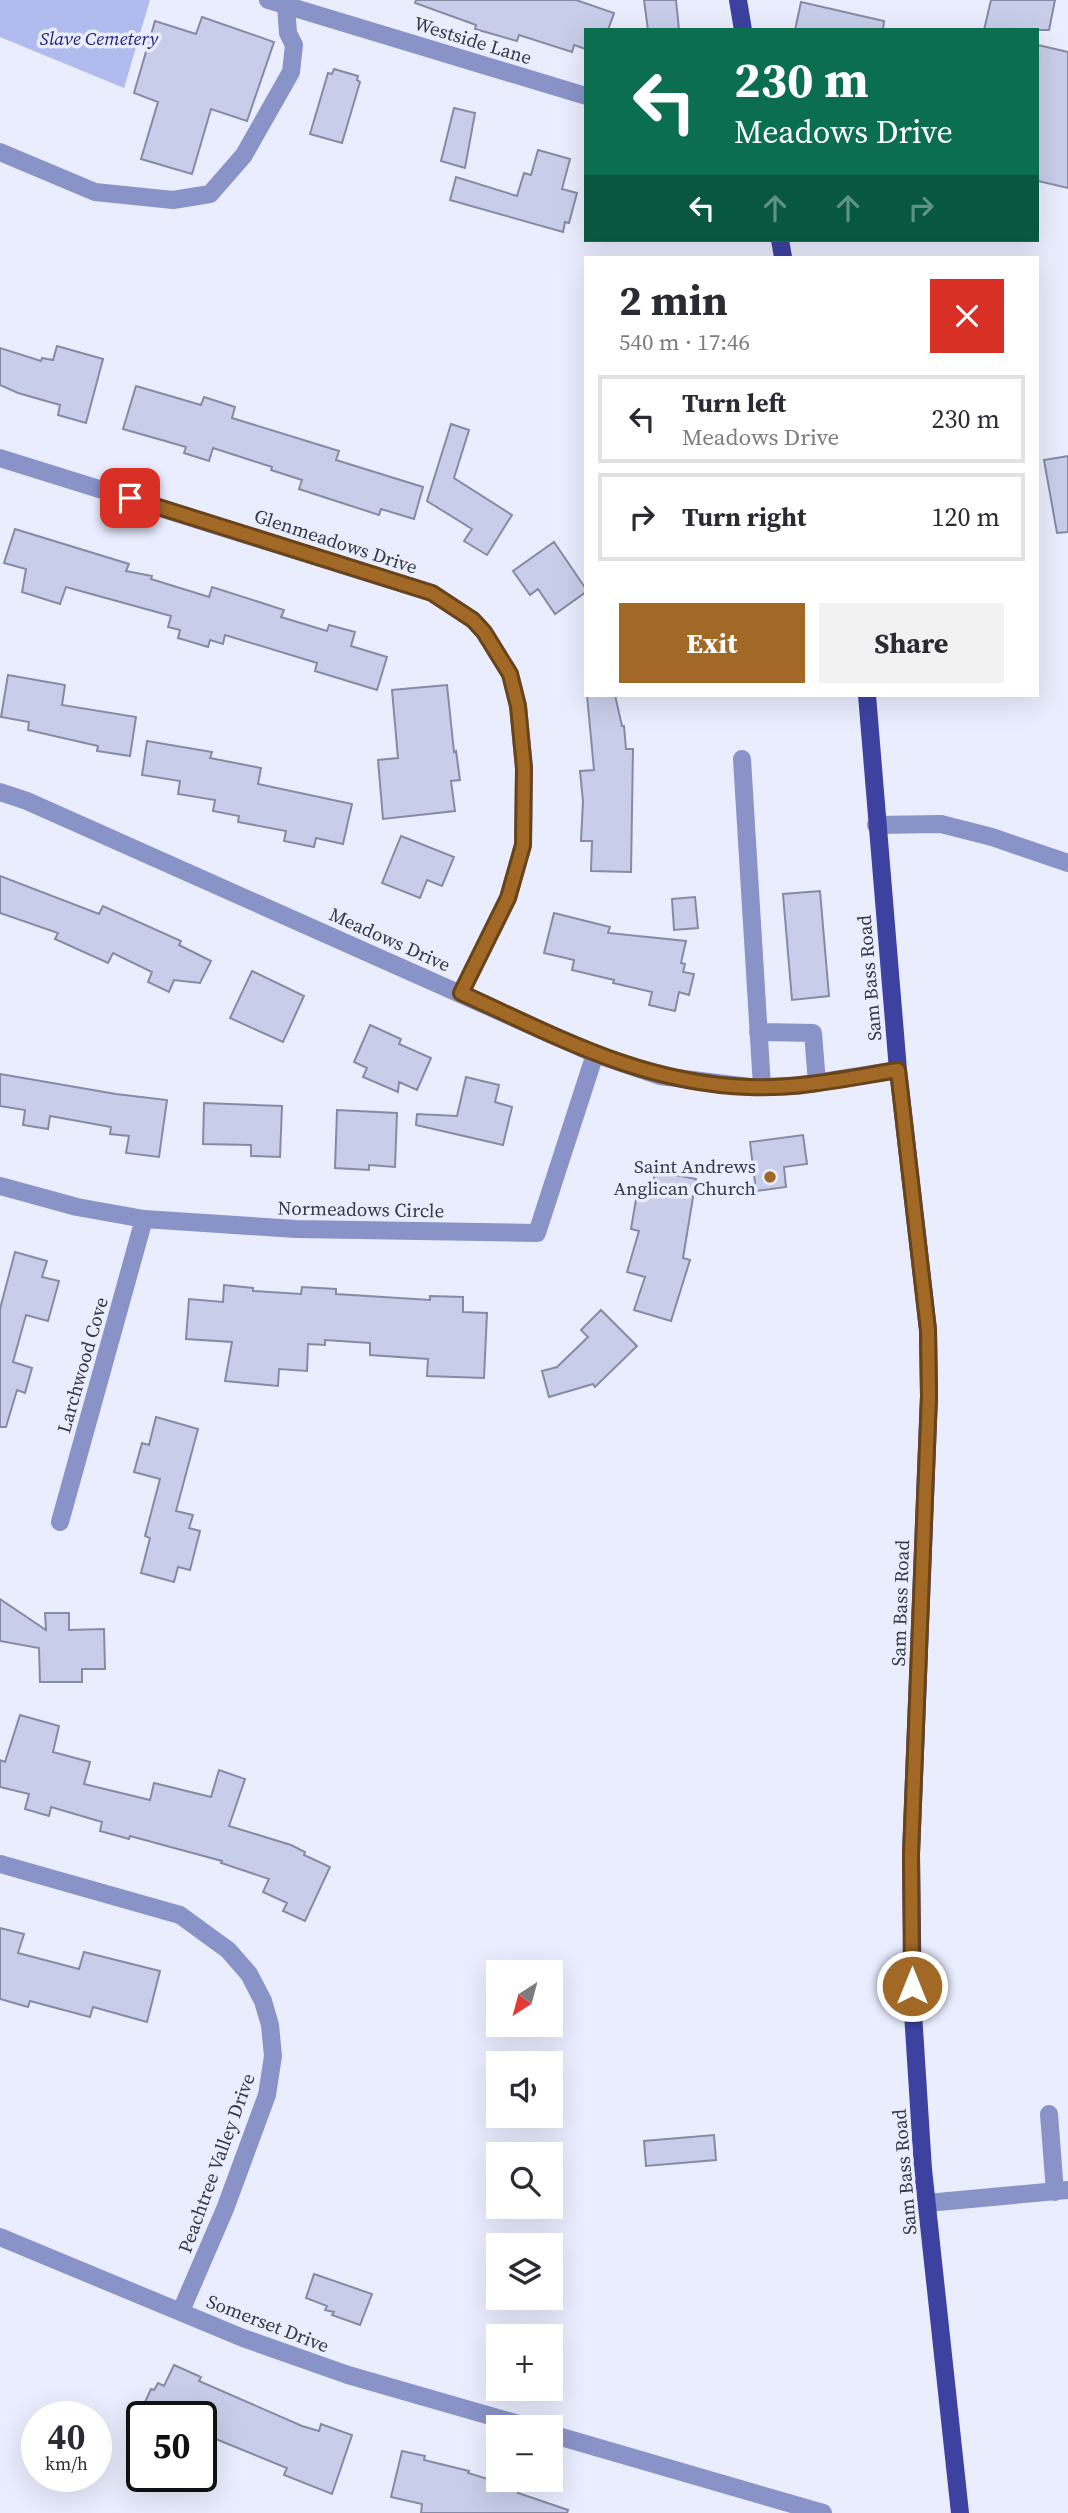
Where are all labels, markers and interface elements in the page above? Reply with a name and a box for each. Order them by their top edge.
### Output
street label: Westside Lane [411,10,535,70]
park label: Slave Cemetery [40,25,159,51]
text: 230 m [734,46,869,113]
icon: left [619,56,710,147]
text: Meadows Drive [734,110,953,154]
icon: left [683,189,721,227]
icon: ahead [756,189,794,227]
icon: ahead [829,189,867,227]
icon: right [902,189,940,227]
text: 2 min [619,271,728,329]
button: close [930,279,1004,353]
text: 540 m · 17:46 [619,326,750,358]
text: Turn left [682,385,786,421]
icon: left [623,400,661,438]
text: 230 m [932,401,1000,437]
text: Meadows Drive [682,421,839,453]
pin [100,468,160,528]
icon: arrive [111,479,149,517]
icon: right [623,498,661,536]
text: Turn right [682,499,806,535]
text: 120 m [932,499,1000,535]
street label: Glenmeadows Drive [251,502,421,580]
button: Exit [619,603,805,683]
button: Share [819,603,1004,683]
street label: Meadows Drive [325,901,455,977]
street label: Sam Bass Road [851,914,887,1042]
place label: Saint Andrews Anglican Church [613,1153,756,1201]
marker: Saint Andrews Anglican Church [762,1169,778,1185]
street label: Normeadows Circle [277,1195,445,1223]
street label: Larchwood Cove [50,1294,114,1436]
street label: Sam Bass Road [885,1539,915,1667]
position arrow [875,1949,949,2023]
north arrow [486,1960,564,2037]
map controls [486,1960,563,2492]
button: sound [486,2051,563,2128]
street label: Peachtree Valley Drive [171,2070,261,2256]
street label: Sam Bass Road [886,2108,922,2236]
button: search [486,2142,563,2219]
button: layers [486,2233,563,2310]
street label: Somerset Drive [203,2288,333,2358]
button: + [486,2324,563,2401]
speed limit sign: 50 [126,2401,217,2492]
text: 40 [48,2413,85,2461]
button: − [486,2415,563,2492]
text: km/h [45,2451,88,2476]

